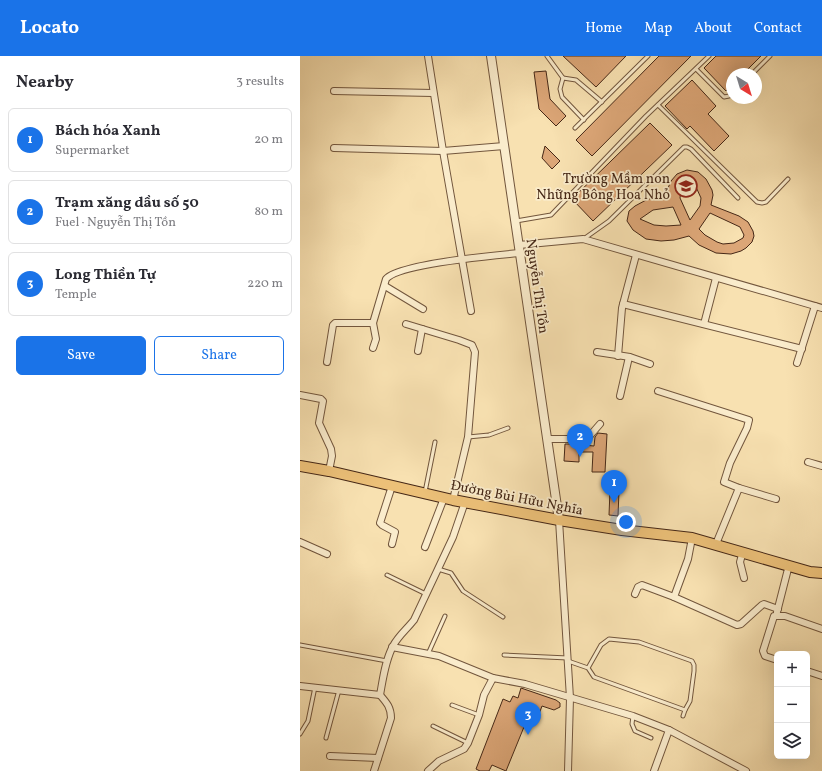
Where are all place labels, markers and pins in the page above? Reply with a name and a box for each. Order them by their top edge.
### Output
place label: Trường Mầm non Những Bông Hoa Nhỏ [536,170,670,205]
school or university icon: Trường Mầm non Những Bông Hoa Nhỏ [673,173,699,199]
pin: 2 [567,424,593,457]
pin: 1 [601,470,627,503]
pin: 3 [515,702,541,735]

